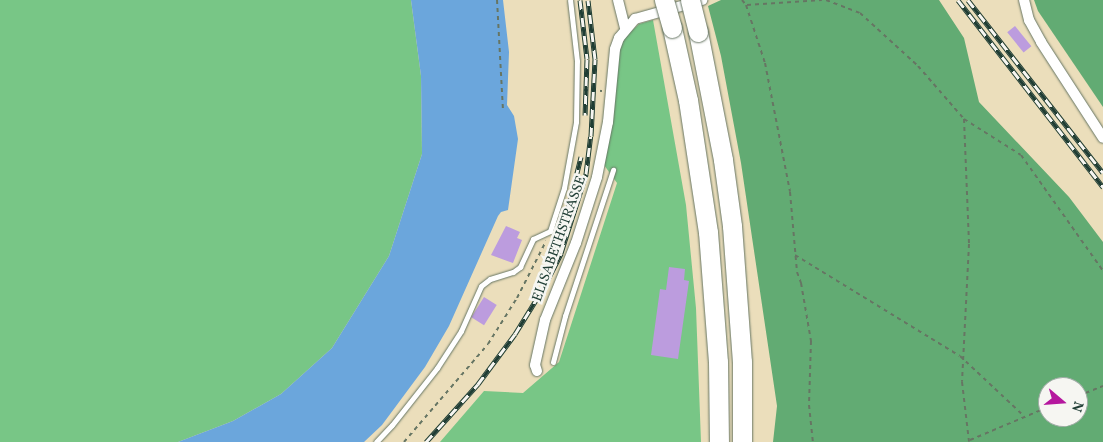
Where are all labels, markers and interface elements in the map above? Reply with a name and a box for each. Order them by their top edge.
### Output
street label: ELISABETHSTRASSE [529,174,591,304]
north arrow [1038,377,1088,427]
text: N [1066,399,1087,414]

